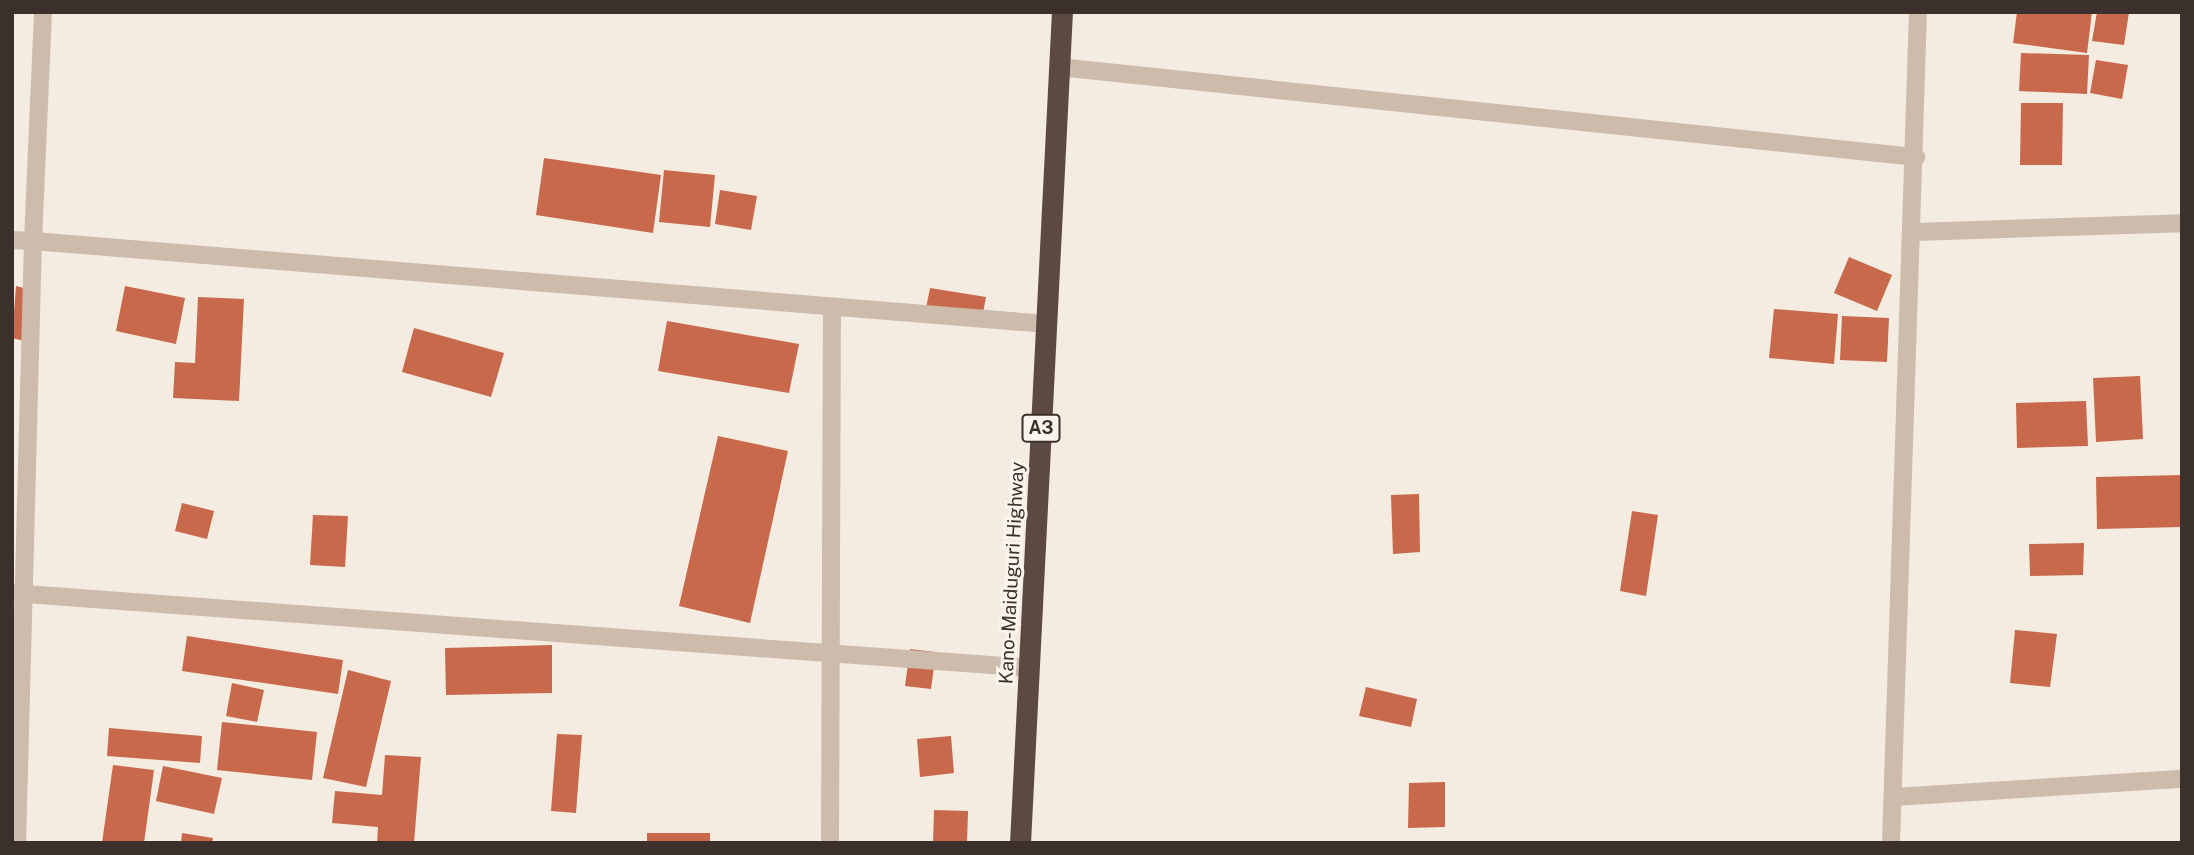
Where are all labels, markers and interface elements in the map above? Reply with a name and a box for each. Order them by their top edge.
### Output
road number: A3 [1020,414,1062,442]
street label: Kano-Maiduguri Highway [995,461,1029,685]

